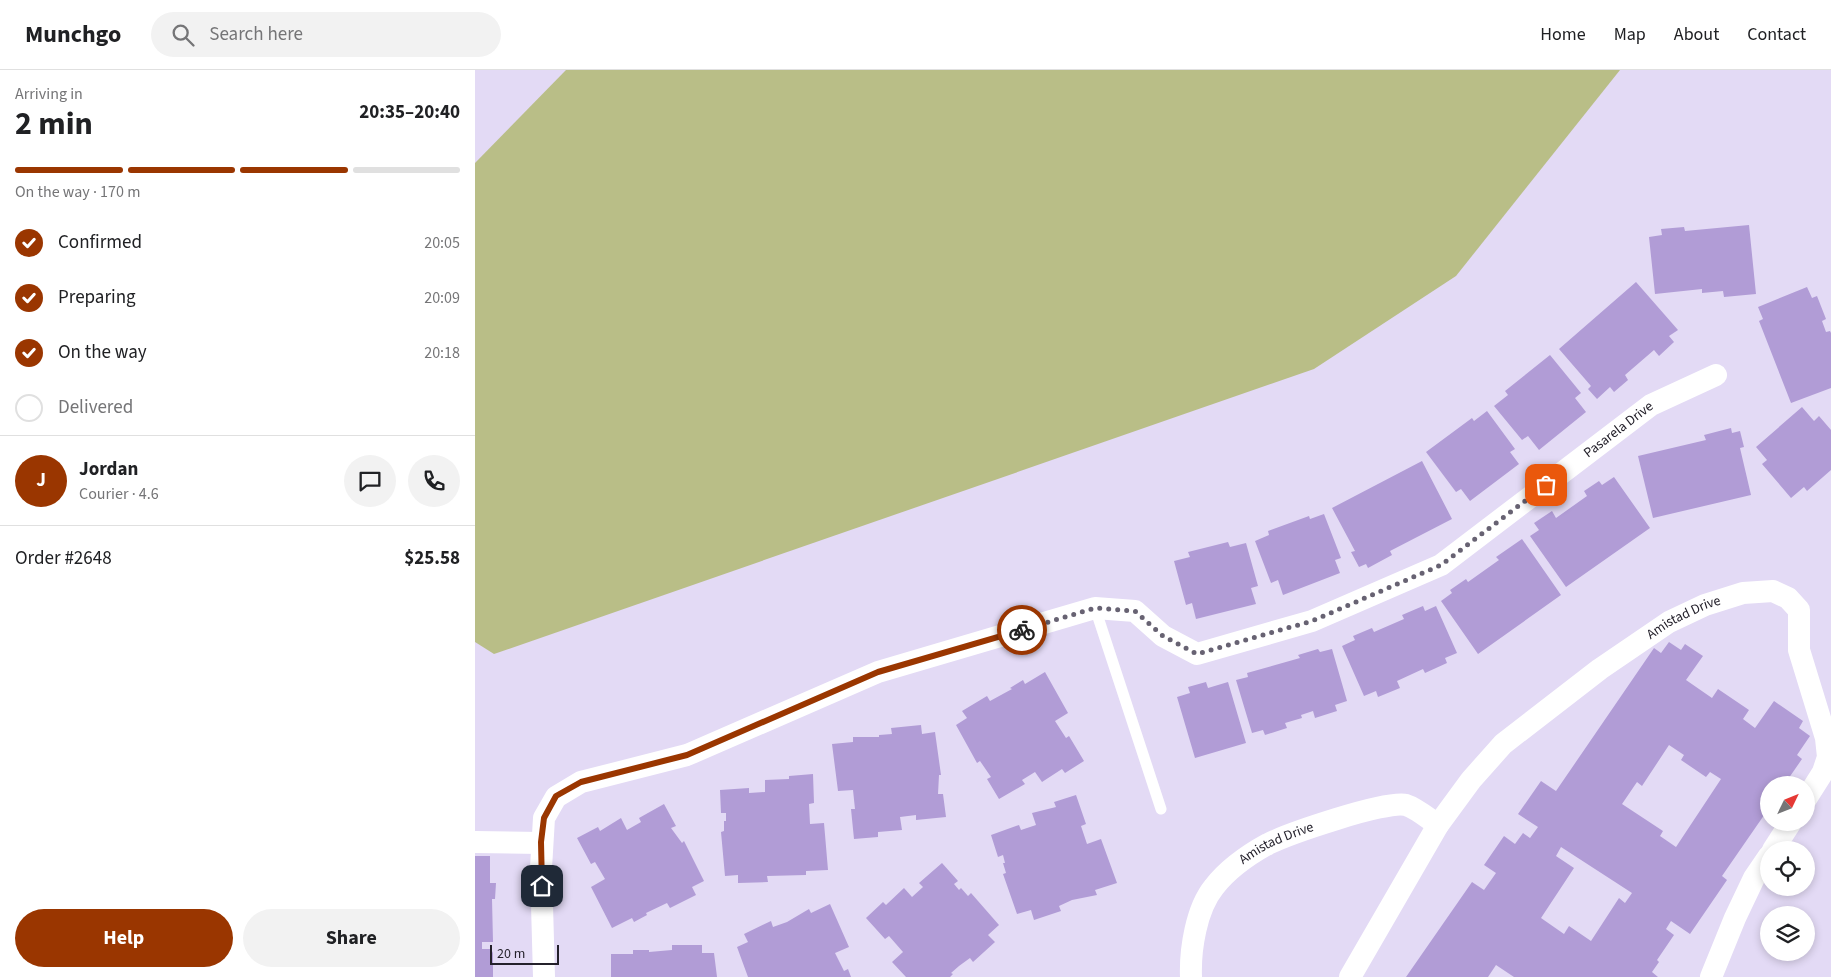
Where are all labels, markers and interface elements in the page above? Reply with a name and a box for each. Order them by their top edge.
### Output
search box [151,12,501,57]
text: Munchgo [25,17,121,52]
icon: search [169,21,197,49]
text: Search here [209,21,303,48]
text: Home [1540,22,1586,47]
text: Map [1614,22,1646,47]
text: About [1674,22,1719,47]
text: Contact [1747,22,1806,47]
text: Arriving in [15,83,83,105]
text: 20:35–20:40 [359,99,460,126]
text: 2 min [15,101,93,147]
text: On the way · 170 m [15,181,140,203]
icon: check [15,229,43,257]
text: Confirmed [58,229,142,256]
text: 20:05 [424,232,460,254]
icon: check [15,284,43,312]
text: Preparing [58,284,136,311]
text: 20:09 [424,287,460,309]
icon: check [15,339,43,367]
text: On the way [58,339,147,366]
text: 20:18 [424,342,460,364]
text: Delivered [58,394,133,421]
street label: Pasarela Drive [1580,397,1658,463]
button: chat [344,455,396,507]
button: phone [408,455,460,507]
text: Jordan [79,456,138,483]
pin [1525,464,1567,506]
text: J [36,467,46,494]
icon: bag [1532,471,1560,499]
text: Courier · 4.6 [79,483,159,505]
text: Order #2648 [15,545,112,572]
text: $25.58 [404,545,460,572]
street label: Amistad Drive [1643,591,1723,644]
courier [997,605,1047,655]
icon: bike [1008,616,1036,644]
north arrow [1760,776,1815,831]
map controls [1760,776,1815,961]
street label: Amistad Drive [1235,817,1316,869]
button: locate [1760,841,1815,896]
pin [521,865,563,907]
icon: home [528,872,556,900]
button: layers [1760,906,1815,961]
button: Help [15,909,233,967]
button: Share [243,909,460,967]
scale bar [490,942,559,965]
text: 20 m [497,944,525,964]

